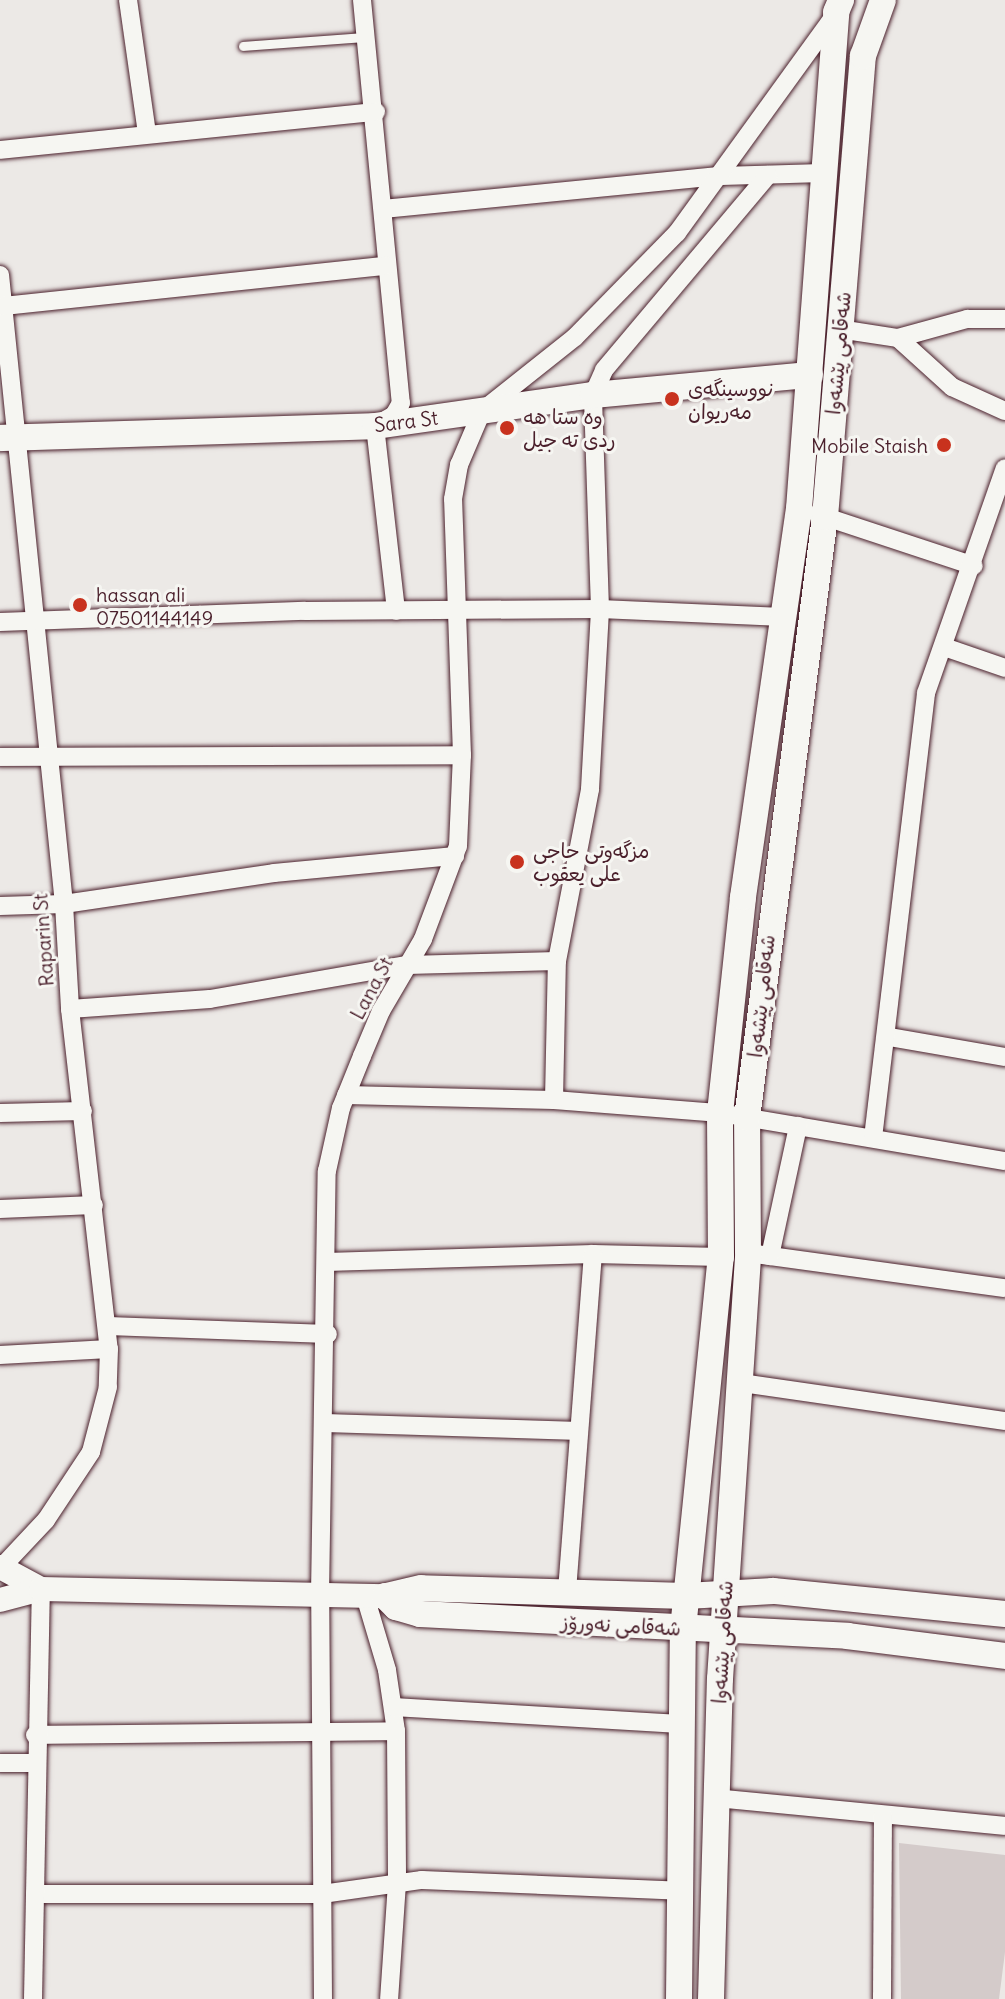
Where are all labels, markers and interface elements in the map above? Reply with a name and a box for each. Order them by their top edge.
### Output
street label: شەقامی پێشەوا [821,291,855,415]
place label: نووسینگەی مەریوان [688,376,775,423]
marker: نووسینگەی مەریوان [663,390,681,408]
place label: وه ستا هه ردى ته جيل [523,404,616,451]
street label: Sara St [373,405,439,437]
marker: وه ستا هه ردى ته جيل [498,419,516,437]
place label: Mobile Staish [811,433,928,457]
marker: Mobile Staish [935,436,953,454]
place label: hassan ali 07501144149 [96,582,213,629]
marker: hassan ali 07501144149 [71,596,89,614]
place label: مزگەوتی حاجی علی یعقوب [533,838,649,885]
marker: مزگەوتی حاجی علی یعقوب [508,853,526,871]
street label: Raparin St [28,893,58,987]
street label: شەقامی پێشەوا [743,933,779,1059]
street label: Lana St [345,953,397,1023]
street label: شەقامی پێشەوا [707,1580,737,1704]
street label: شەقامی نەورۆز [560,1610,682,1640]

